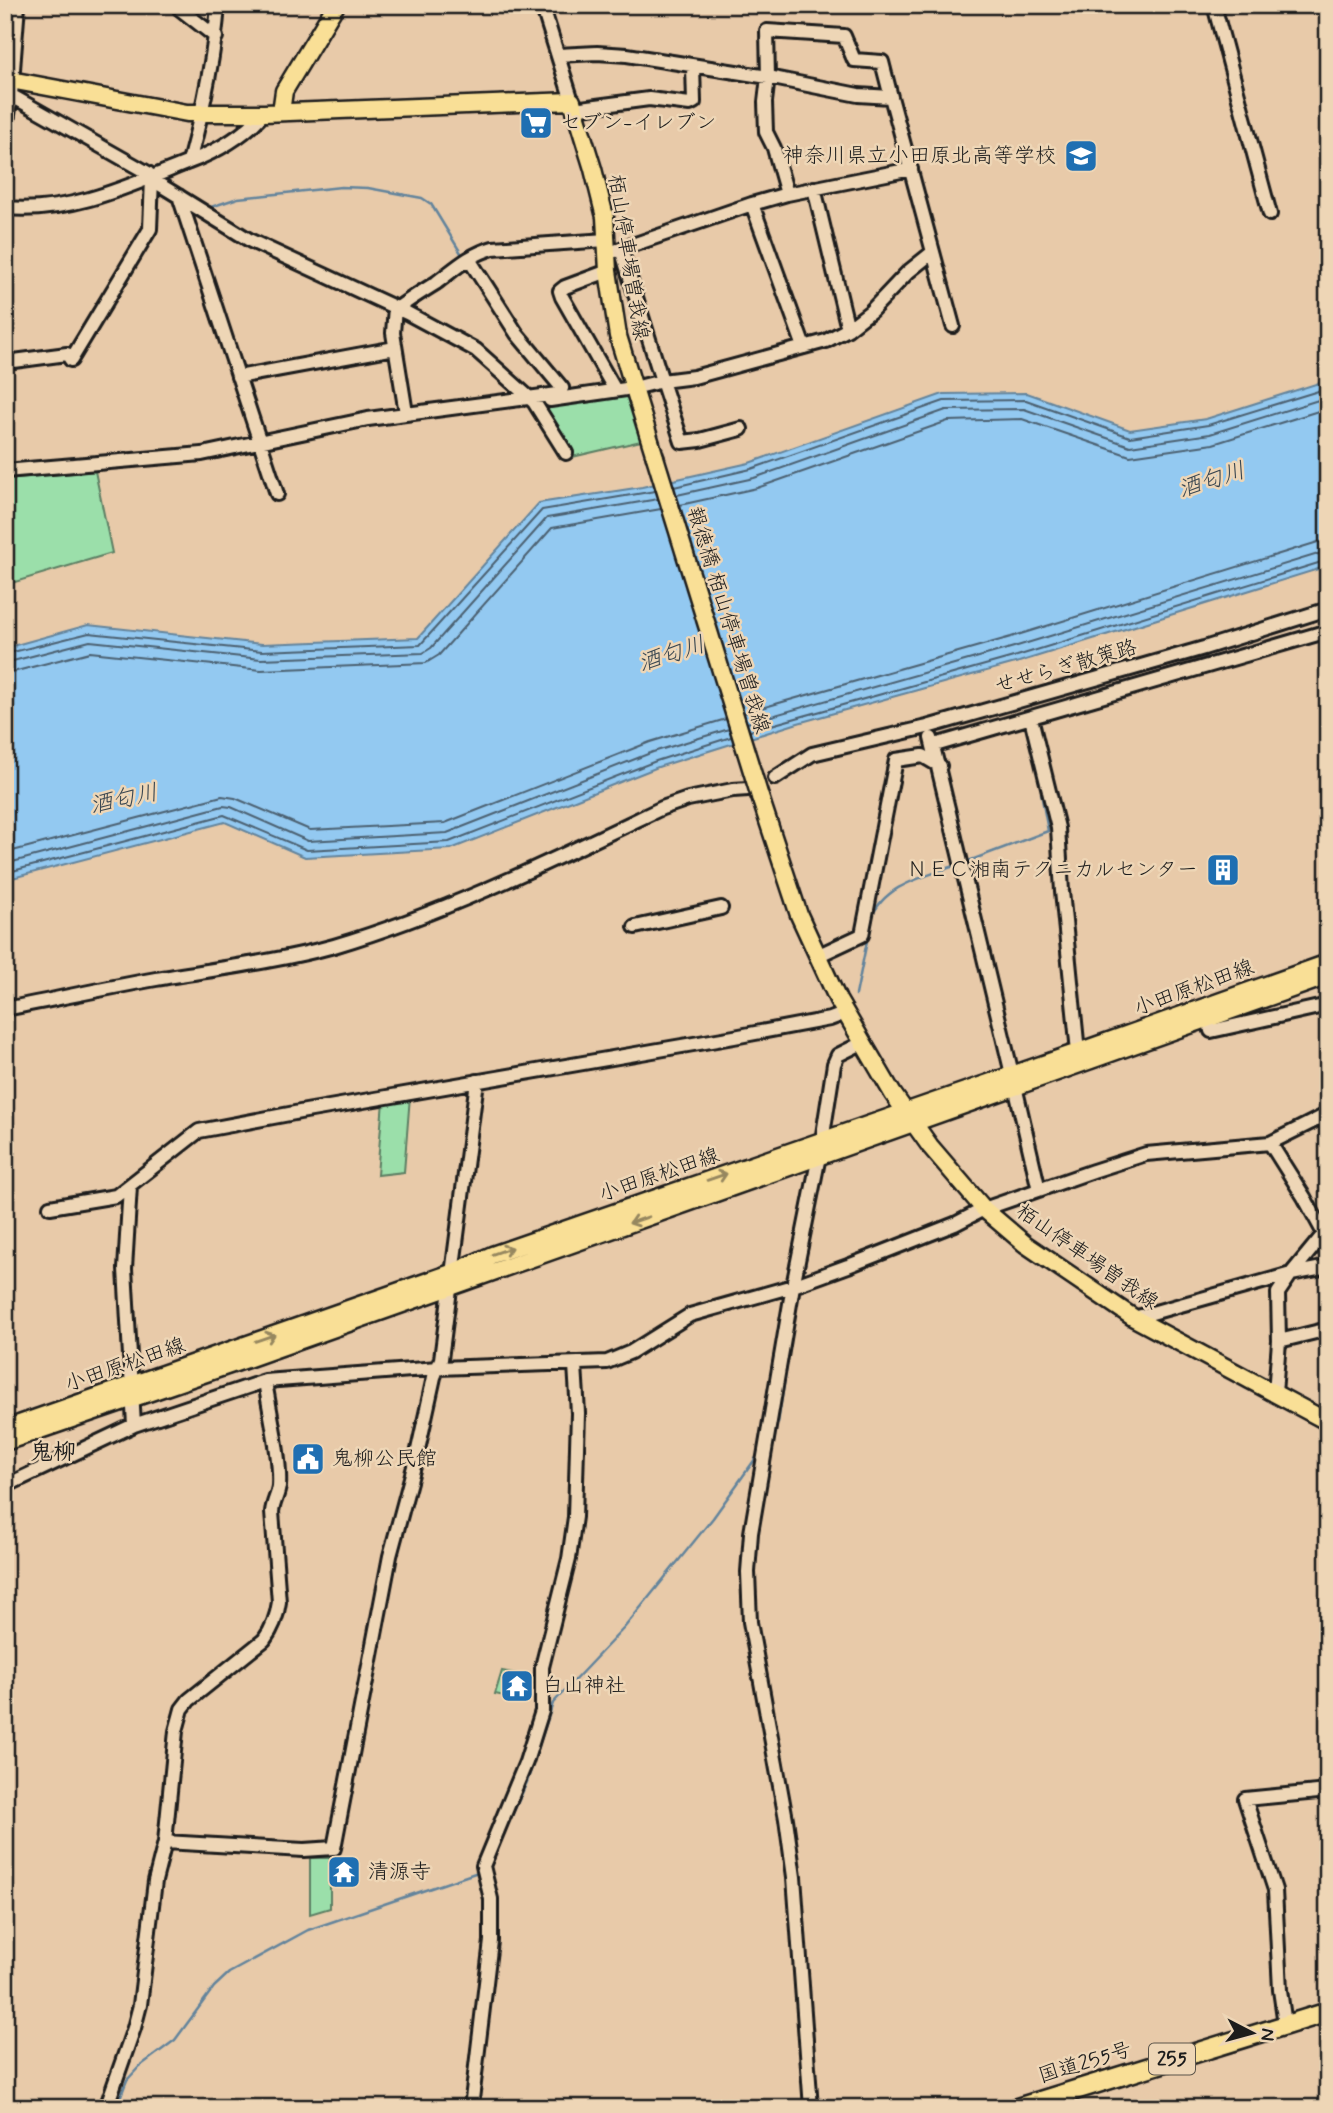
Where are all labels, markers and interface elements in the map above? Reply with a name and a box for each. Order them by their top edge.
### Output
supermarket icon: セブン-イレブン [517,104,555,142]
place label: セブン-イレブン [560,109,716,137]
school or university icon: 神奈川県立小田原北高等学校 [1062,137,1100,175]
place label: 神奈川県立小田原北高等学校 [783,142,1056,170]
street label: 栢山停車場曽我線 [601,172,655,342]
water label: 酒匂川 [1175,456,1249,506]
street label: 報徳橋 栢山停車場曽我線 [680,503,776,737]
water label: 酒匂川 [635,630,709,680]
street label: せせらぎ散策路 [991,633,1141,701]
water label: 酒匂川 [87,778,161,822]
building icon: ＮＥＣ湘南テクニカルセンター [1204,851,1242,889]
place label: ＮＥＣ湘南テクニカルセンター [907,856,1198,884]
street label: 小田原松田線 [1130,953,1258,1023]
street label: 小田原松田線 [595,1141,723,1209]
one-way arrow [705,1170,727,1182]
street label: 栢山停車場曽我線 [1010,1197,1164,1317]
one-way arrow [628,1215,650,1227]
one-way arrow [490,1244,512,1256]
street label: 小田原松田線 [61,1331,189,1399]
one-way arrow [254,1331,276,1343]
district label: 鬼柳 [30,1438,76,1468]
public building icon: 鬼柳公民館 [289,1440,327,1478]
place label: 鬼柳公民館 [332,1445,437,1473]
temple icon: 白山神社 [498,1667,536,1705]
place label: 白山神社 [542,1672,626,1700]
temple icon: 清源寺 [325,1853,363,1891]
place label: 清源寺 [368,1858,431,1886]
north arrow [1218,1997,1288,2068]
text: N [1254,2027,1281,2042]
street label: 国道255号 [1035,2036,1135,2090]
road number: 255 [1149,2044,1195,2074]

